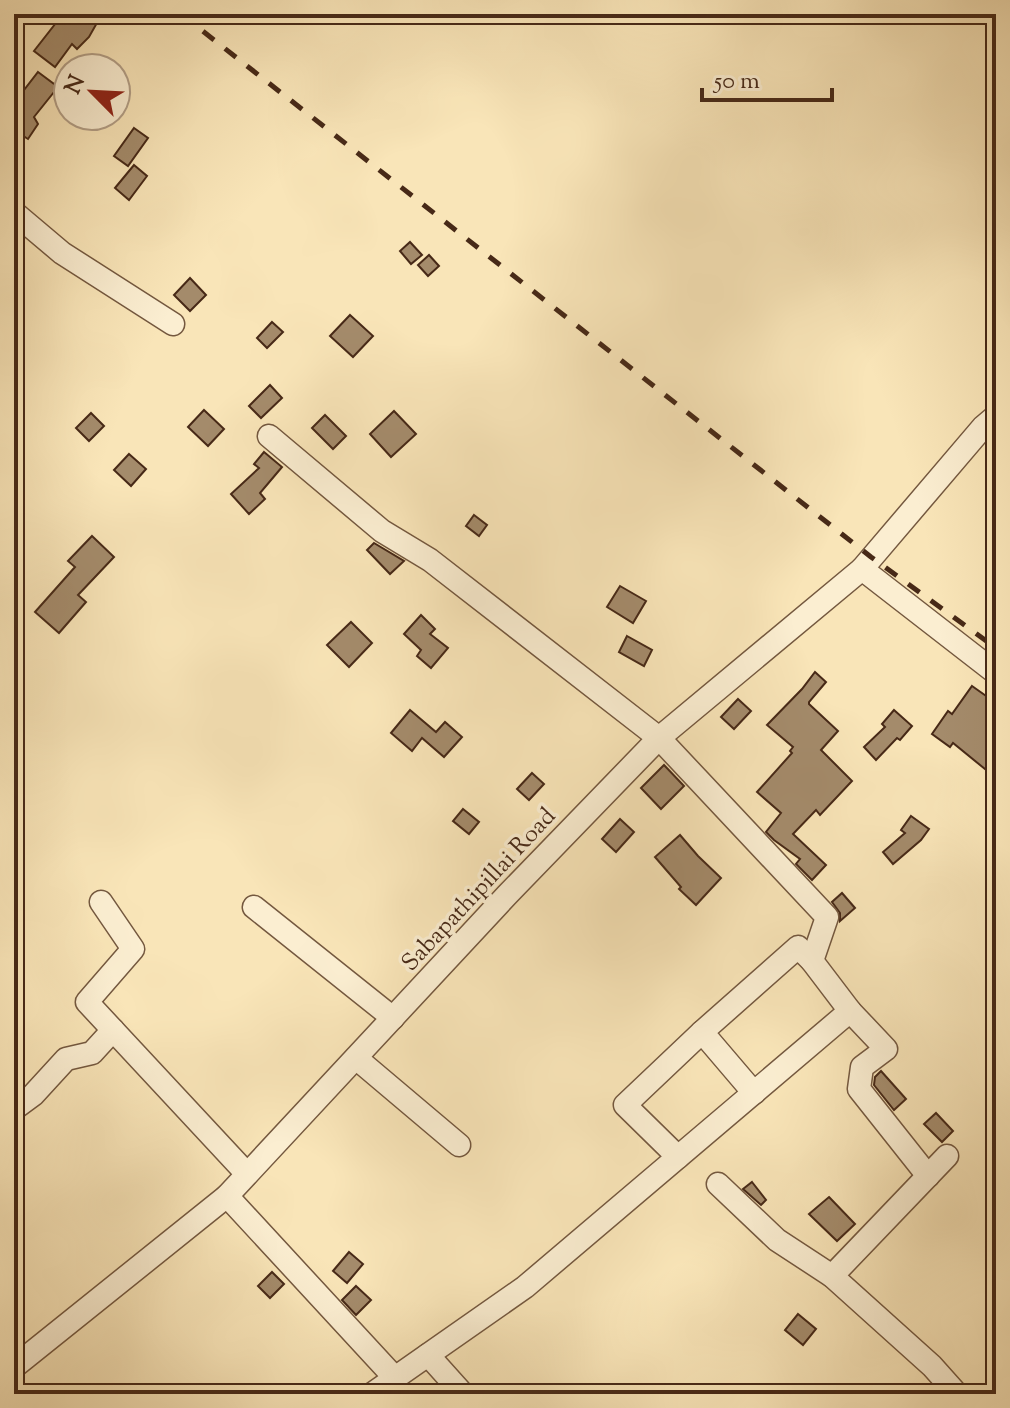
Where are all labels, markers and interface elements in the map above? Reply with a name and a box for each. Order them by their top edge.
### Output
north arrow [52,52,132,132]
scale bar [702,52,832,102]
text: 50 m [712,65,760,99]
text: N [58,70,95,100]
street label: Sabapathipillai Road [395,801,565,980]

